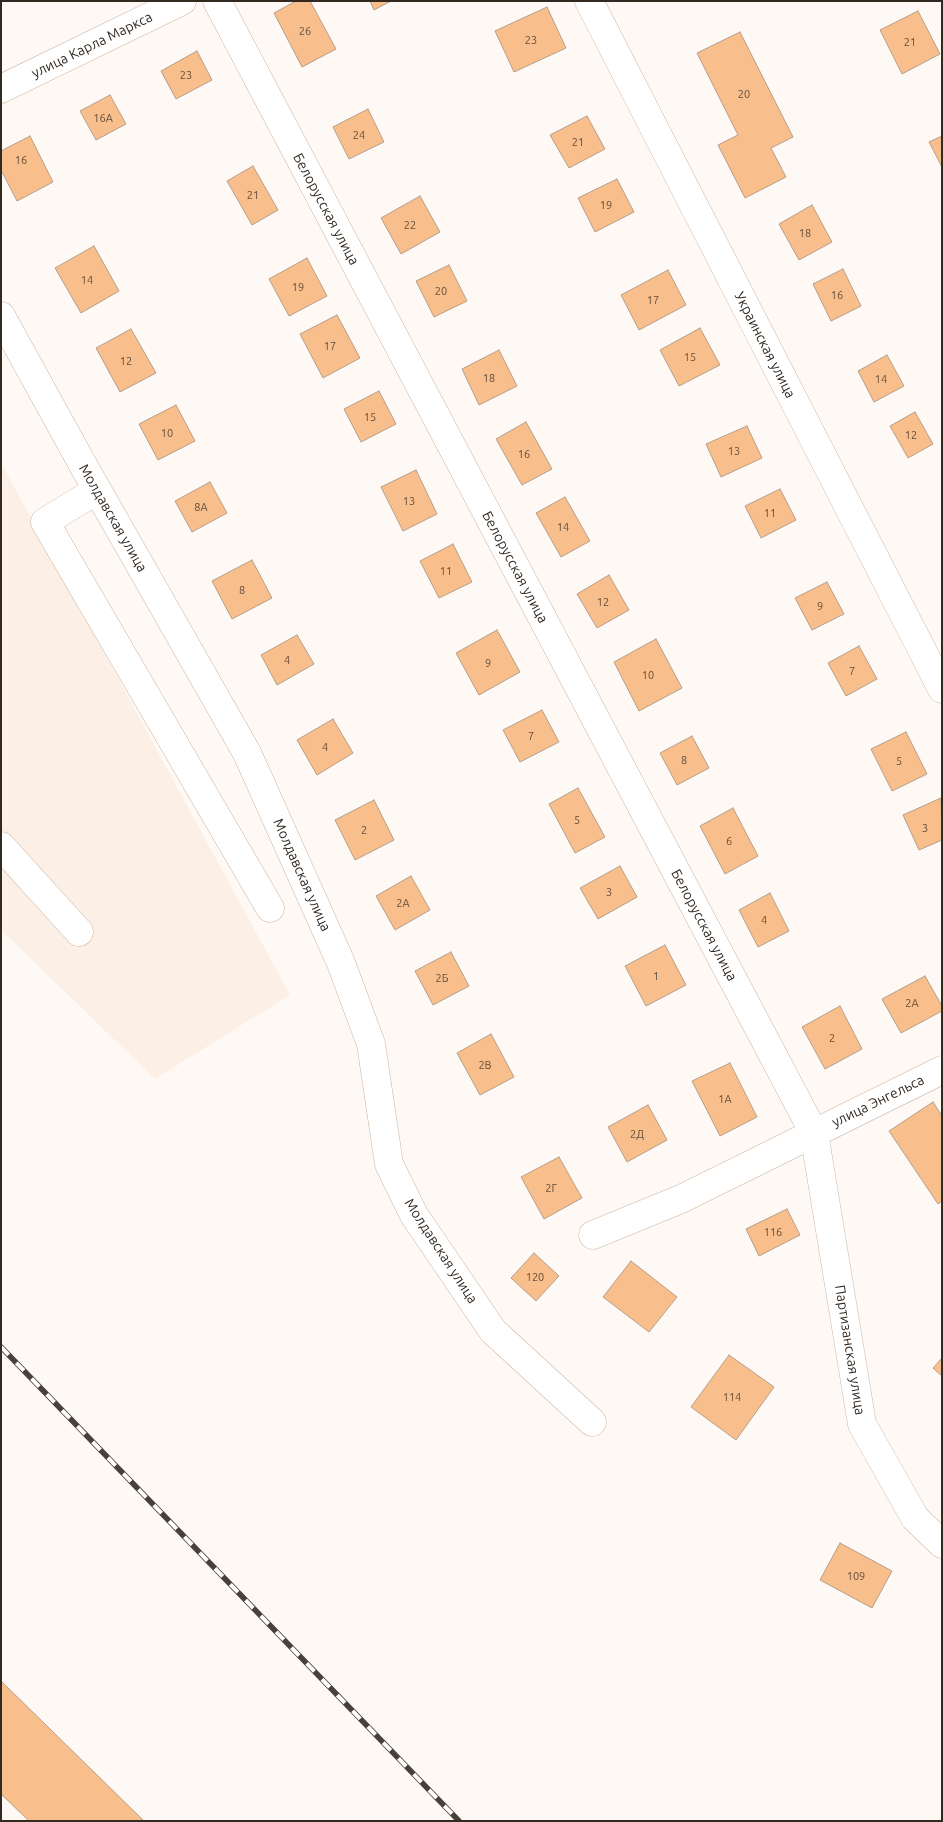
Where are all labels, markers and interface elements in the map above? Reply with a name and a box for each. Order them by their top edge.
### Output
street label: улица Карла Маркса [29,8,155,82]
house number: 26 [299,24,311,38]
house number: 23 [525,33,537,47]
house number: 21 [904,35,916,49]
house number: 23 [180,68,192,82]
house number: 20 [738,87,750,101]
house number: 16А [93,111,113,125]
house number: 24 [353,128,365,142]
house number: 21 [572,135,584,149]
street label: Белорусская улица [289,150,363,268]
house number: 16 [15,153,27,167]
house number: 21 [247,188,259,202]
house number: 19 [600,198,612,212]
house number: 22 [404,218,416,232]
house number: 18 [799,226,811,240]
house number: 14 [81,273,93,287]
house number: 19 [292,280,304,294]
house number: 20 [435,284,447,298]
house number: 16 [831,288,843,302]
street label: Украинская улица [731,289,799,401]
house number: 17 [647,293,659,307]
house number: 17 [324,339,336,353]
house number: 15 [684,350,696,364]
house number: 12 [120,354,132,368]
house number: 18 [483,371,495,385]
house number: 14 [875,372,887,386]
house number: 15 [364,410,376,424]
house number: 10 [161,426,173,440]
house number: 12 [905,428,917,442]
house number: 13 [728,444,740,458]
house number: 16 [518,447,530,461]
street label: Молдавская улица [75,461,151,575]
house number: 13 [403,494,415,508]
house number: 8А [194,500,208,514]
house number: 11 [764,506,776,520]
street label: Белорусская улица [478,508,552,626]
house number: 14 [557,520,569,534]
house number: 11 [440,564,452,578]
house number: 8 [239,583,245,597]
house number: 12 [597,595,609,609]
house number: 9 [817,599,823,613]
house number: 4 [284,653,290,667]
house number: 9 [485,656,491,670]
house number: 7 [849,664,855,678]
house number: 10 [642,668,654,682]
house number: 7 [528,729,534,743]
house number: 4 [322,740,328,754]
house number: 8 [681,753,687,767]
house number: 5 [896,754,902,768]
house number: 5 [574,813,580,827]
street label: Молдавская улица [270,816,334,934]
house number: 3 [922,821,928,835]
house number: 2 [361,823,367,837]
house number: 6 [726,834,732,848]
street label: Белорусская улица [667,866,741,984]
house number: 3 [606,885,612,899]
house number: 2А [396,896,410,910]
house number: 4 [761,913,767,927]
house number: 1 [653,969,659,983]
house number: 2Б [436,971,448,985]
house number: 2А [905,996,919,1010]
house number: 2 [829,1031,835,1045]
house number: 2В [478,1058,492,1072]
street label: улица Энгельса [829,1071,927,1131]
house number: 1А [718,1092,732,1106]
house number: 2Д [630,1127,644,1141]
house number: 2Г [545,1181,557,1195]
street label: Молдавская улица [401,1195,481,1307]
house number: 116 [764,1225,782,1239]
house number: 120 [526,1270,544,1284]
street label: Партизанская улица [831,1284,869,1416]
house number: 114 [723,1390,741,1404]
house number: 109 [847,1569,865,1583]

